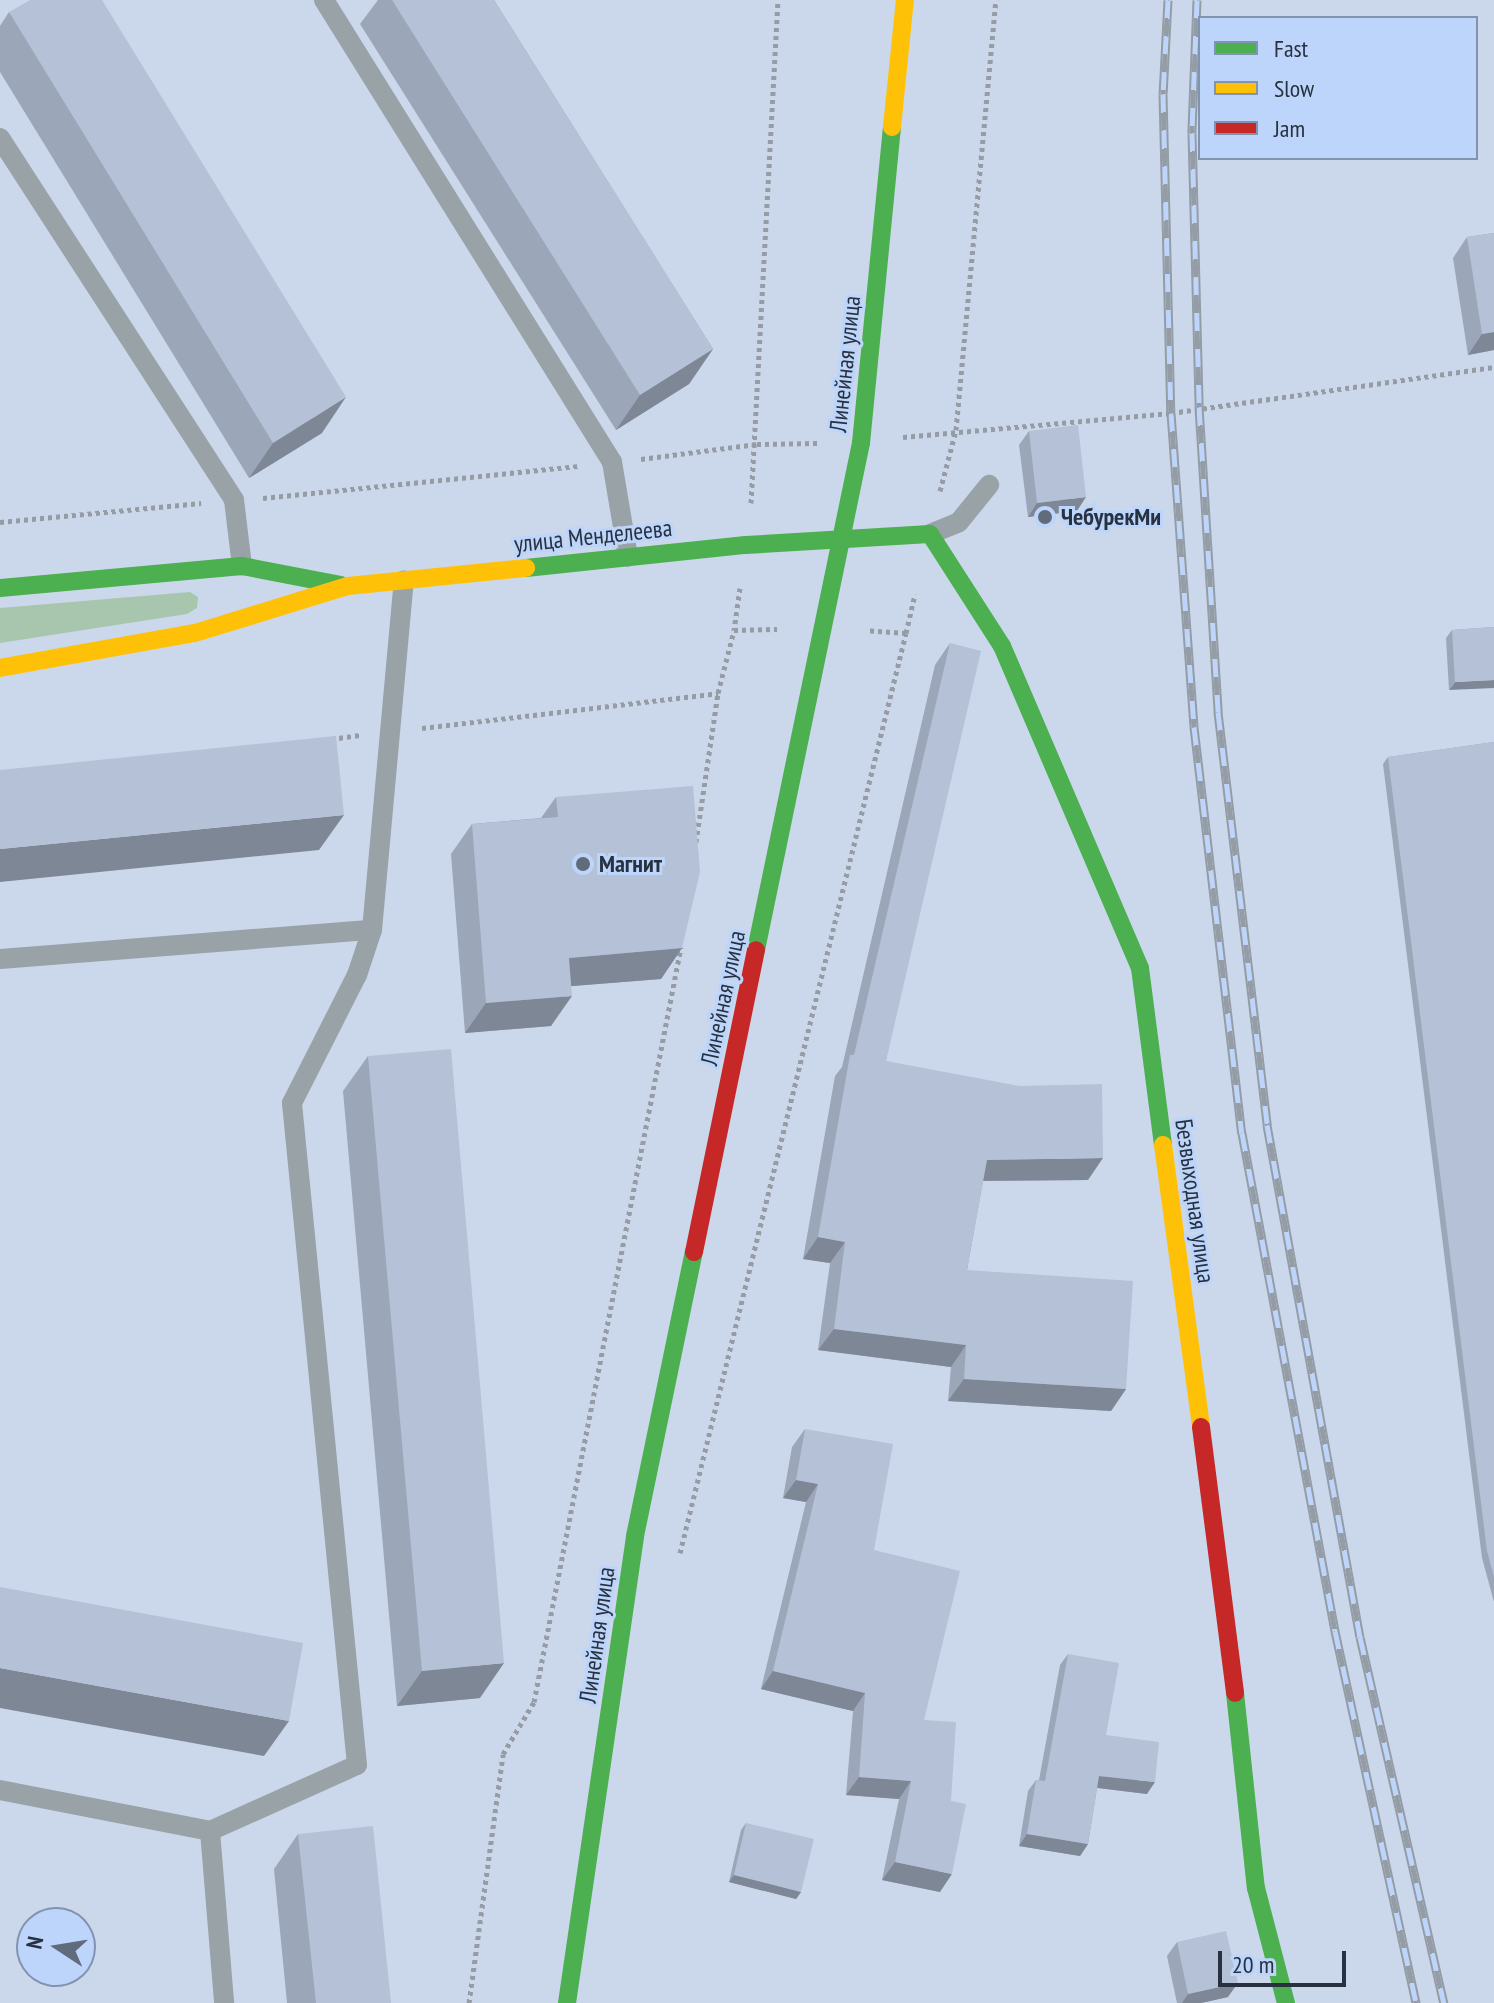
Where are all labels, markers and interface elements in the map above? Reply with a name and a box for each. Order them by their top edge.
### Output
legend [1198,16,1478,160]
text: Fast [1274,33,1308,64]
text: Slow [1274,73,1314,104]
text: Jam [1274,113,1305,144]
street label: Линейная улица [824,294,866,434]
place label: ЧебурекМи [1061,503,1161,531]
marker: ЧебурекМи [1036,508,1054,526]
street label: улица Менделеева [513,513,673,559]
place label: Магнит [599,850,662,878]
marker: Магнит [574,855,592,873]
street label: Линейная улица [695,928,751,1068]
street label: Безвыходная улица [1169,1117,1221,1285]
street label: Линейная улица [573,1565,621,1705]
north arrow [16,1907,96,1987]
text: N [20,1934,49,1951]
scale bar [1222,1935,1350,1985]
text: 20 m [1232,1949,1274,1980]

